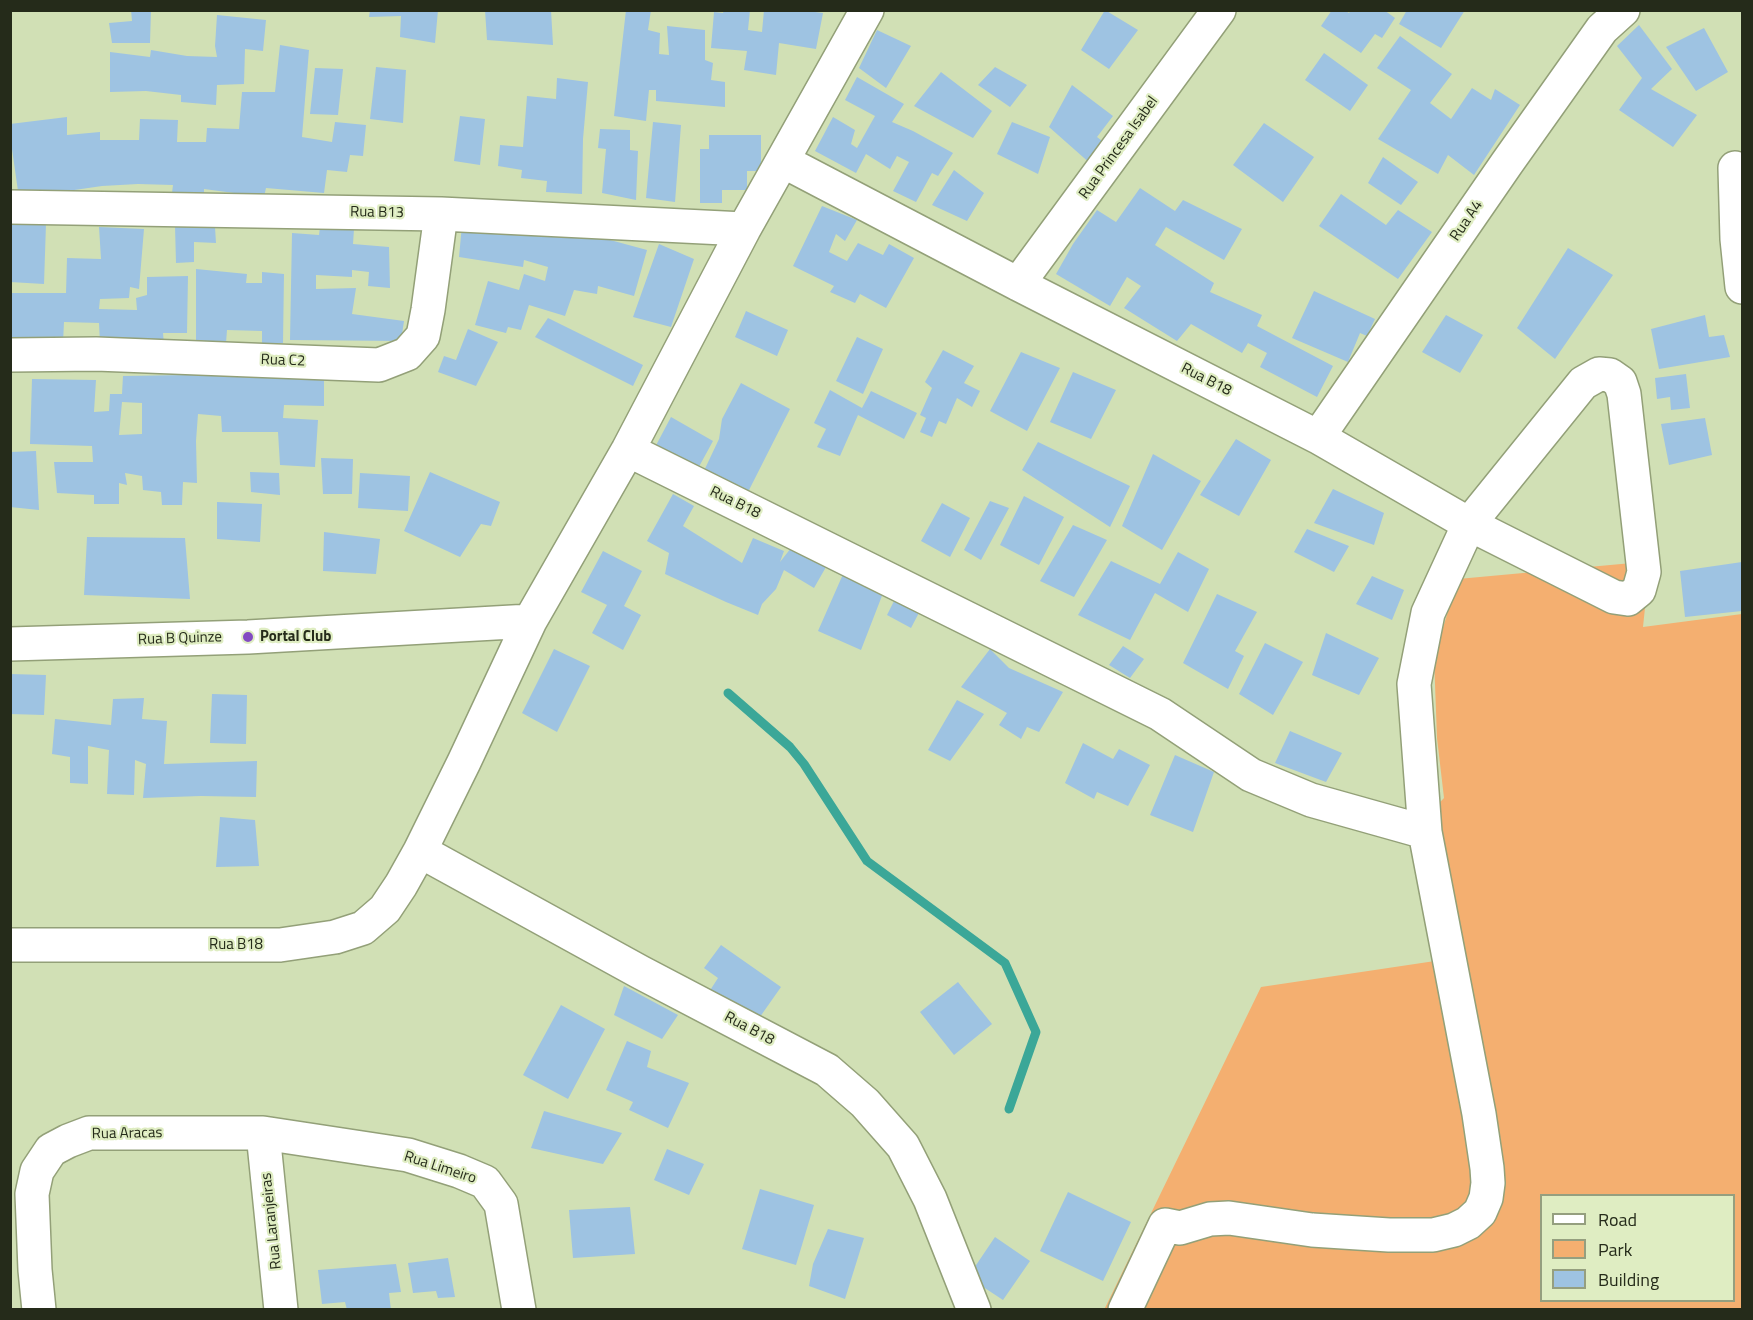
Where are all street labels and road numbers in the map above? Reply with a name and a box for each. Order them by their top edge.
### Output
street label: Rua Princesa Isabel [1076,93,1162,203]
street label: Rua A4 [1447,197,1487,245]
street label: Rua B13 [350,204,404,222]
street label: Rua C2 [260,351,306,371]
street label: Rua B18 [1178,360,1234,400]
street label: Rua B18 [707,483,763,523]
street label: Rua B Quinze [138,629,222,649]
street label: Rua B18 [209,936,263,954]
street label: Rua B18 [721,1008,777,1050]
street label: Rua Aracas [92,1124,162,1144]
street label: Rua Limeiro [402,1148,478,1188]
street label: Rua Laranjeiras [258,1172,286,1270]

